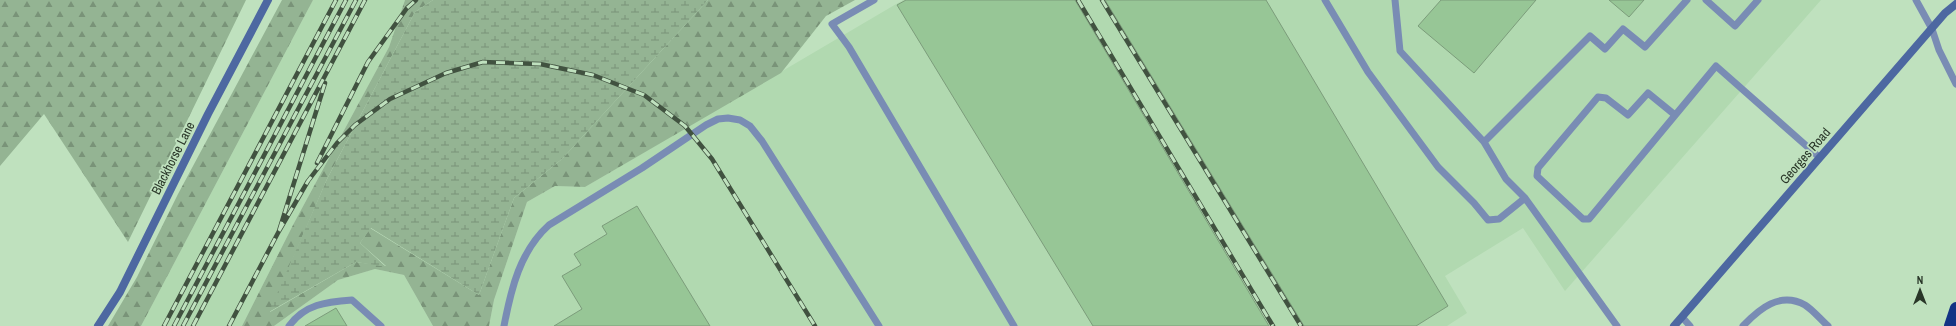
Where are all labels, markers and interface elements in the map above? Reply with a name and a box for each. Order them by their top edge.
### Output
street label: Blackhorse Lane [147,119,199,197]
street label: Georges Road [1776,124,1834,188]
north arrow [1900,270,1940,310]
text: N [1917,273,1923,287]

